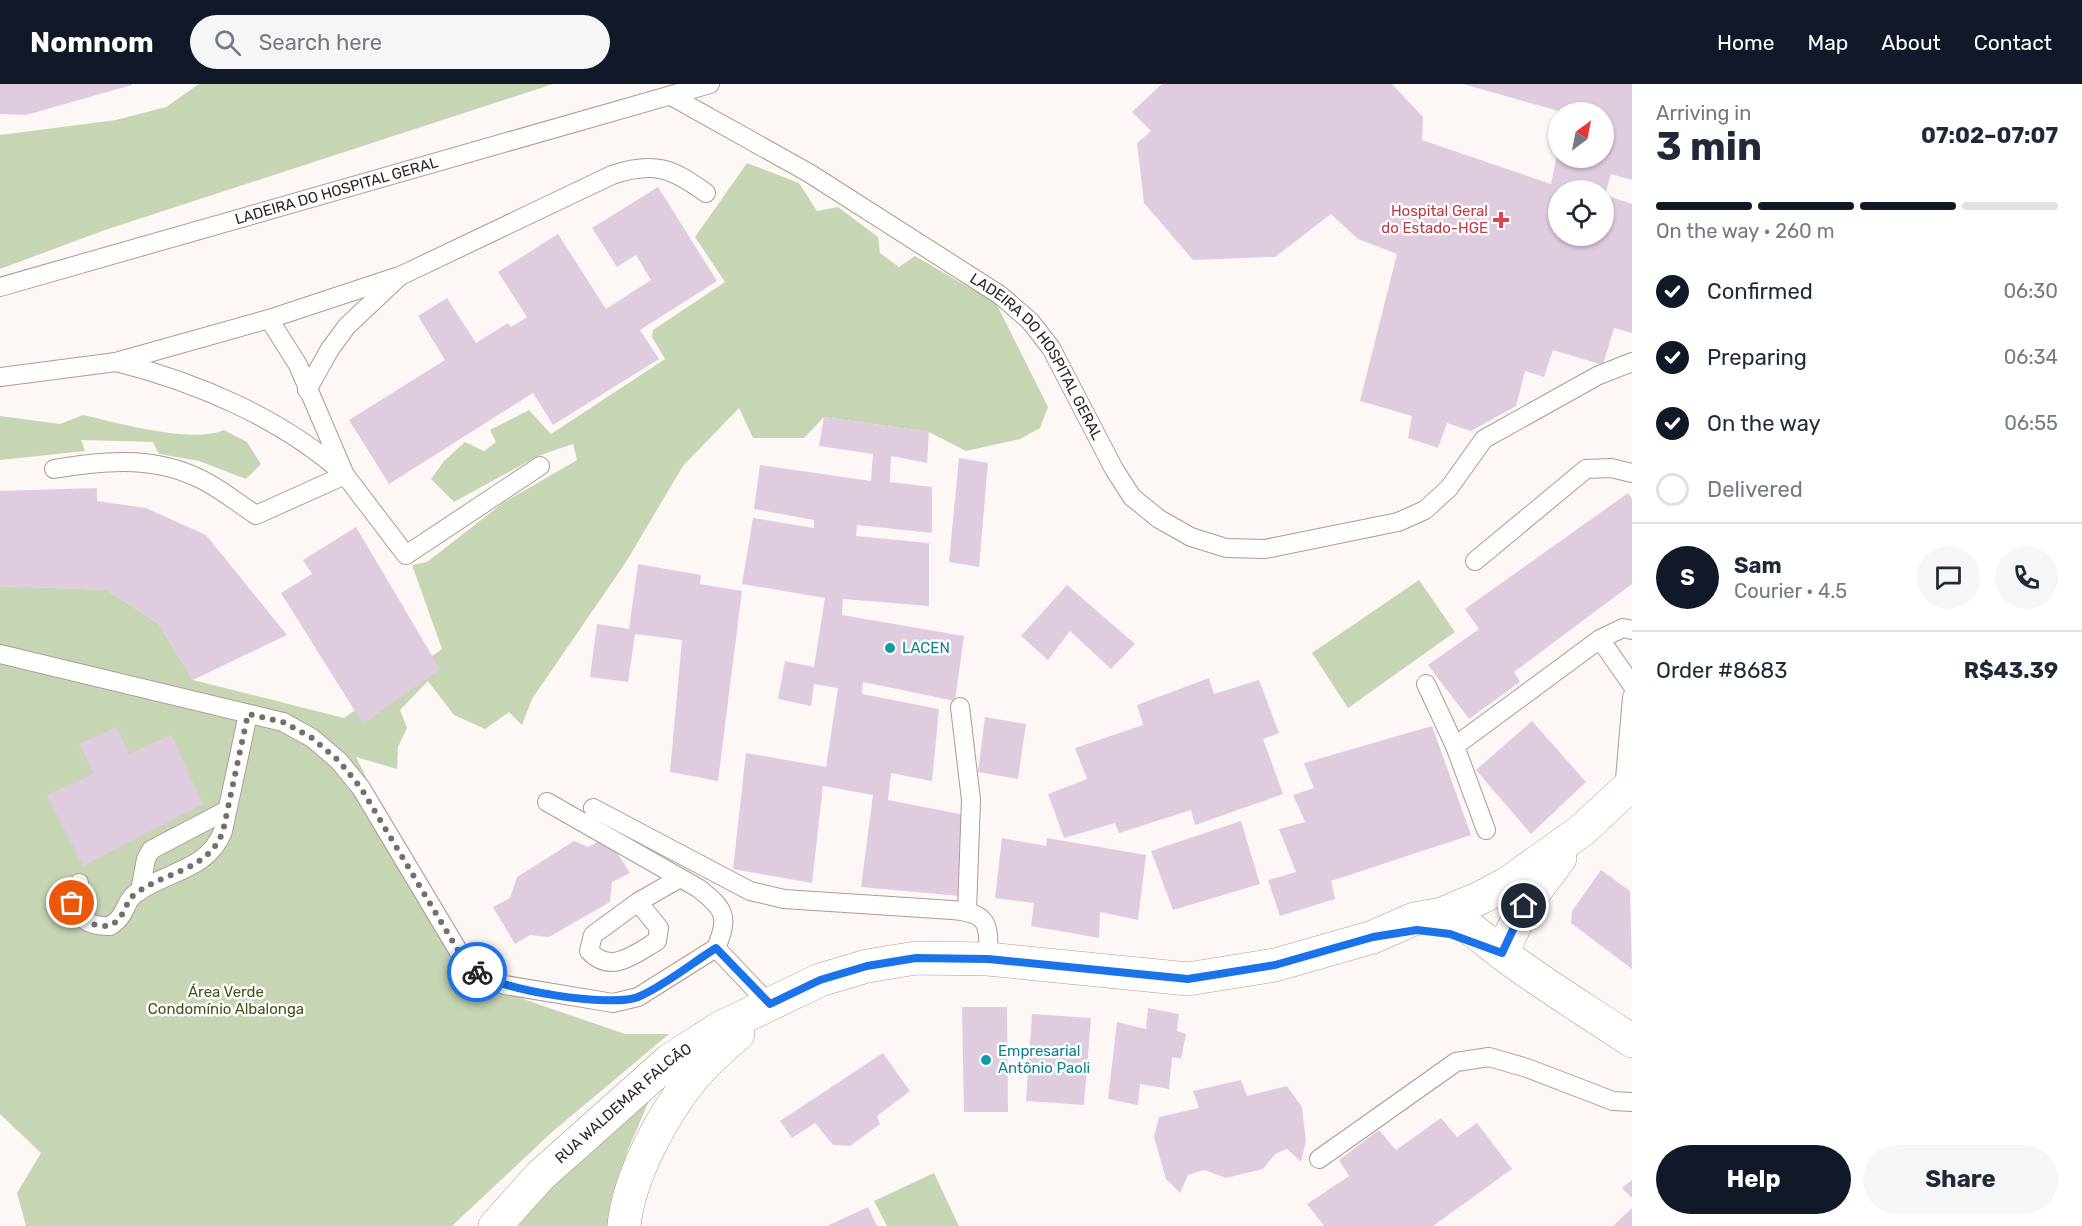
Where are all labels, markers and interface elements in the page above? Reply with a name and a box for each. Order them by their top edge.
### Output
search box [190,15,610,69]
text: Nomnom [30,26,154,59]
icon: search [211,26,244,59]
text: Search here [259,29,382,56]
text: Home [1717,30,1774,55]
text: Map [1807,30,1848,55]
text: About [1881,30,1941,55]
text: Contact [1974,30,2052,55]
text: Arriving in [1656,101,1751,125]
north arrow [1548,102,1614,168]
map controls [1548,102,1614,246]
text: 07:02–07:07 [1921,122,2058,149]
text: 3 min [1656,124,1762,170]
street label: LADEIRA DO HOSPITAL GERAL [233,153,441,228]
button: locate [1548,180,1614,246]
place label: Hospital Geral do Estado-HGE [1381,202,1488,237]
marker: Hospital Geral do Estado-HGE [1492,211,1510,229]
text: On the way · 260 m [1656,219,1834,243]
street label: LADEIRA DO HOSPITAL GERAL [967,269,1107,444]
icon: check [1656,275,1689,308]
text: Confirmed [1707,278,1813,305]
text: 06:30 [2003,279,2058,303]
icon: check [1656,341,1689,374]
text: Preparing [1707,344,1807,371]
text: 06:34 [2004,345,2058,369]
icon: check [1656,407,1689,440]
text: On the way [1707,410,1821,437]
text: 06:55 [2004,411,2058,435]
text: Delivered [1707,476,1803,503]
button: chat [1917,546,1980,609]
button: phone [1995,546,2058,609]
text: Sam [1734,552,1782,579]
text: S [1680,564,1695,591]
text: Courier · 4.5 [1734,579,1847,603]
place label: LACEN [902,639,950,657]
marker: LACEN [883,641,897,655]
text: Order #8683 [1656,657,1788,684]
text: R$43.39 [1964,657,2058,684]
pin [46,877,97,928]
pin [1498,880,1549,931]
icon: bag [55,886,88,919]
icon: home [1507,889,1540,922]
courier [447,942,507,1002]
icon: bike [461,956,494,989]
park label: Área Verde Condomínio Albalonga [148,983,304,1018]
street label: RUA WALDEMAR FALCÃO [551,1040,695,1167]
place label: Empresarial Antônio Paoli [998,1042,1090,1077]
marker: Empresarial Antônio Paoli [979,1053,993,1067]
button: Help [1656,1145,1851,1214]
button: Share [1863,1145,2058,1214]

